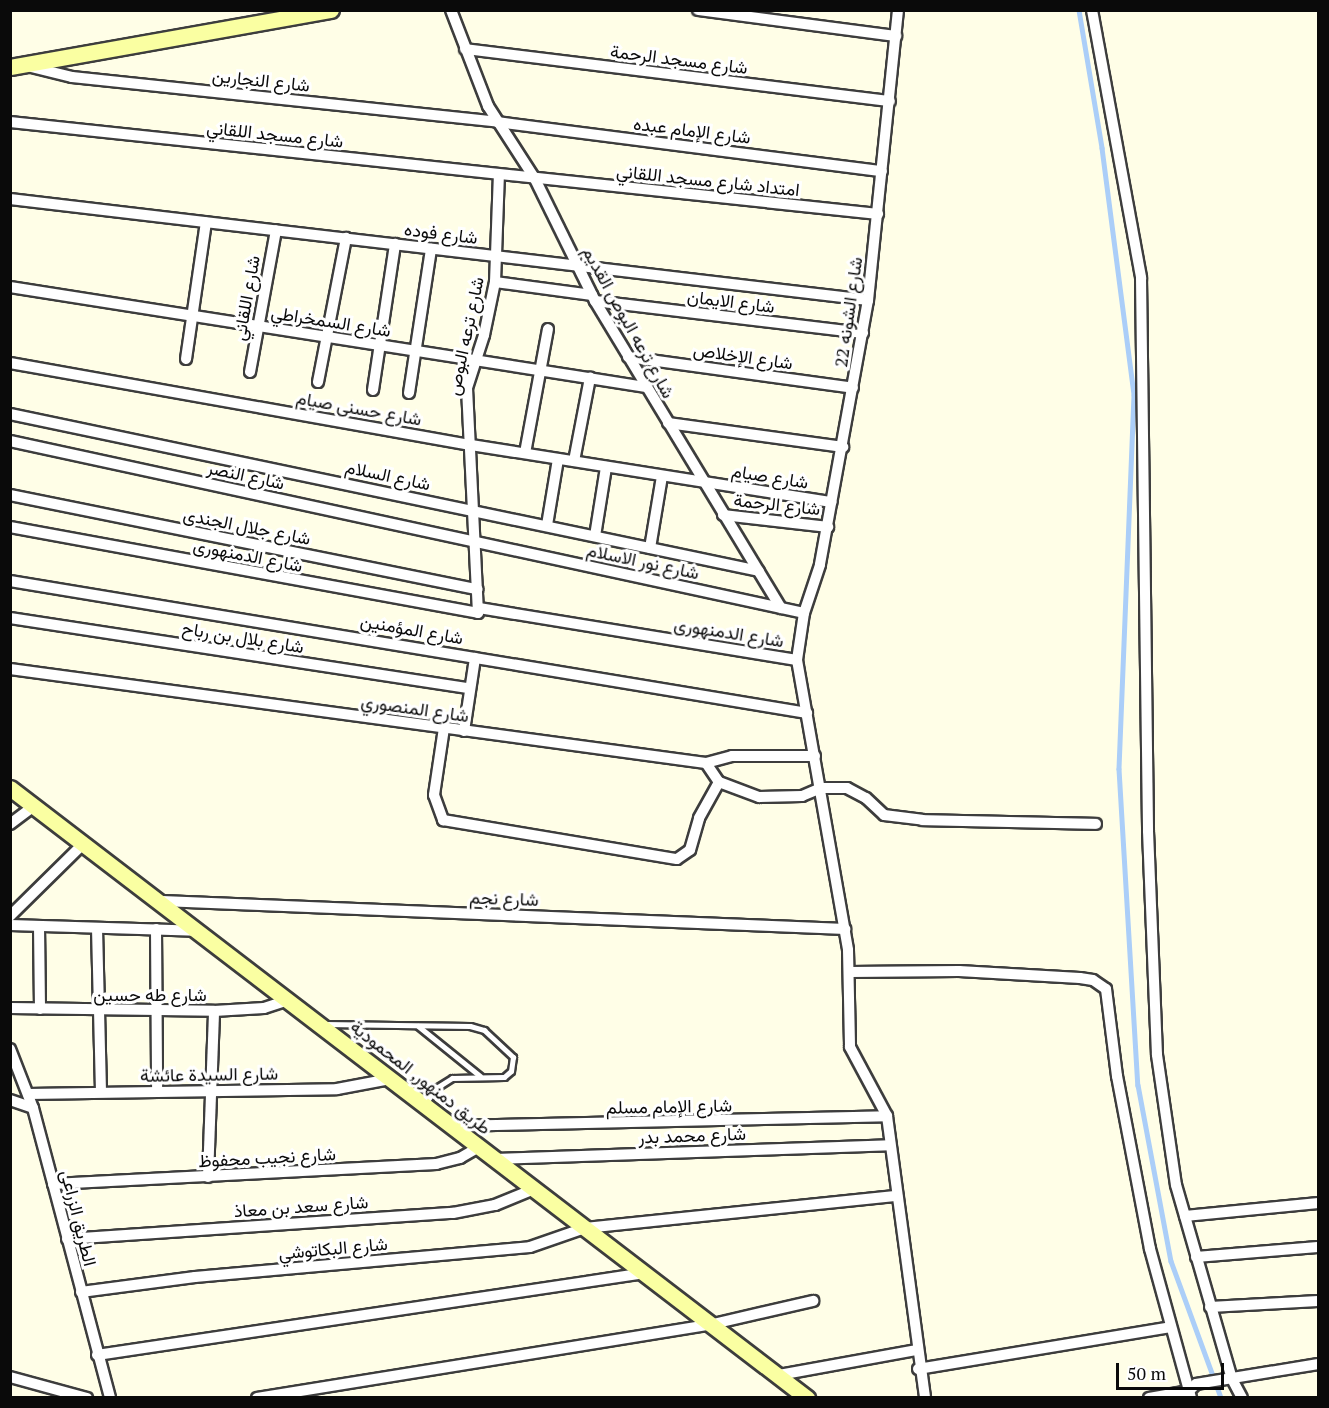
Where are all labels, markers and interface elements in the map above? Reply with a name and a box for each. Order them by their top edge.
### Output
street label: شارع مسجد الرحمة [609,40,749,78]
street label: شارع النجارين [211,64,311,96]
street label: شارع الإمام عبده [632,112,752,148]
street label: شارع مسجد اللقاني [206,116,344,152]
street label: امتداد شارع مسجد اللقاني [615,160,801,200]
street label: شارع فوده [403,218,479,248]
street label: شارع ترعه البوص القديم [578,242,680,402]
street label: شارع اللقاني [228,254,264,342]
street label: شارع الشونه 22 [830,255,866,369]
street label: شارع ترعه البوص [442,275,488,397]
street label: شارع الايمان [686,285,776,317]
street label: شارع السمخراطي [270,301,392,341]
street label: شارع الإخلاص [692,338,794,374]
street label: شارع حسنى صيام [295,386,423,430]
street label: شارع السلام [343,455,433,495]
street label: شارع النصر [205,456,287,494]
street label: شارع صيام [730,459,810,493]
street label: شارع الرحمة [733,489,821,519]
street label: شارع جلال الجندى [181,503,313,549]
street label: شارع الدمنهورى [191,534,305,576]
street label: شارع نور الاسلام [585,539,701,583]
street label: شارع المؤمنين [359,609,465,649]
street label: شارع الدمنهورى [672,613,786,651]
street label: شارع بلال بن رباح [181,617,305,657]
street label: شارع المنصوري [360,690,470,726]
street label: شارع نجم [469,886,539,910]
street label: شارع طه حسين [93,983,207,1005]
street label: طريق دمنهور, المحمودية [346,1015,496,1139]
street label: شارع السيدة عائشة [140,1062,278,1086]
street label: شارع الإمام مسلم [606,1094,732,1118]
street label: شارع محمد بدر [638,1122,746,1148]
street label: شارع نجيب محفوظ [198,1143,336,1171]
street label: الطريق الزراعى [57,1168,101,1268]
street label: شارع سعد بن معاذ [233,1191,369,1221]
street label: شارع البكاتوشي [278,1232,388,1264]
scale bar [1119,1351,1227,1389]
text: 50 m [1127,1361,1166,1385]

